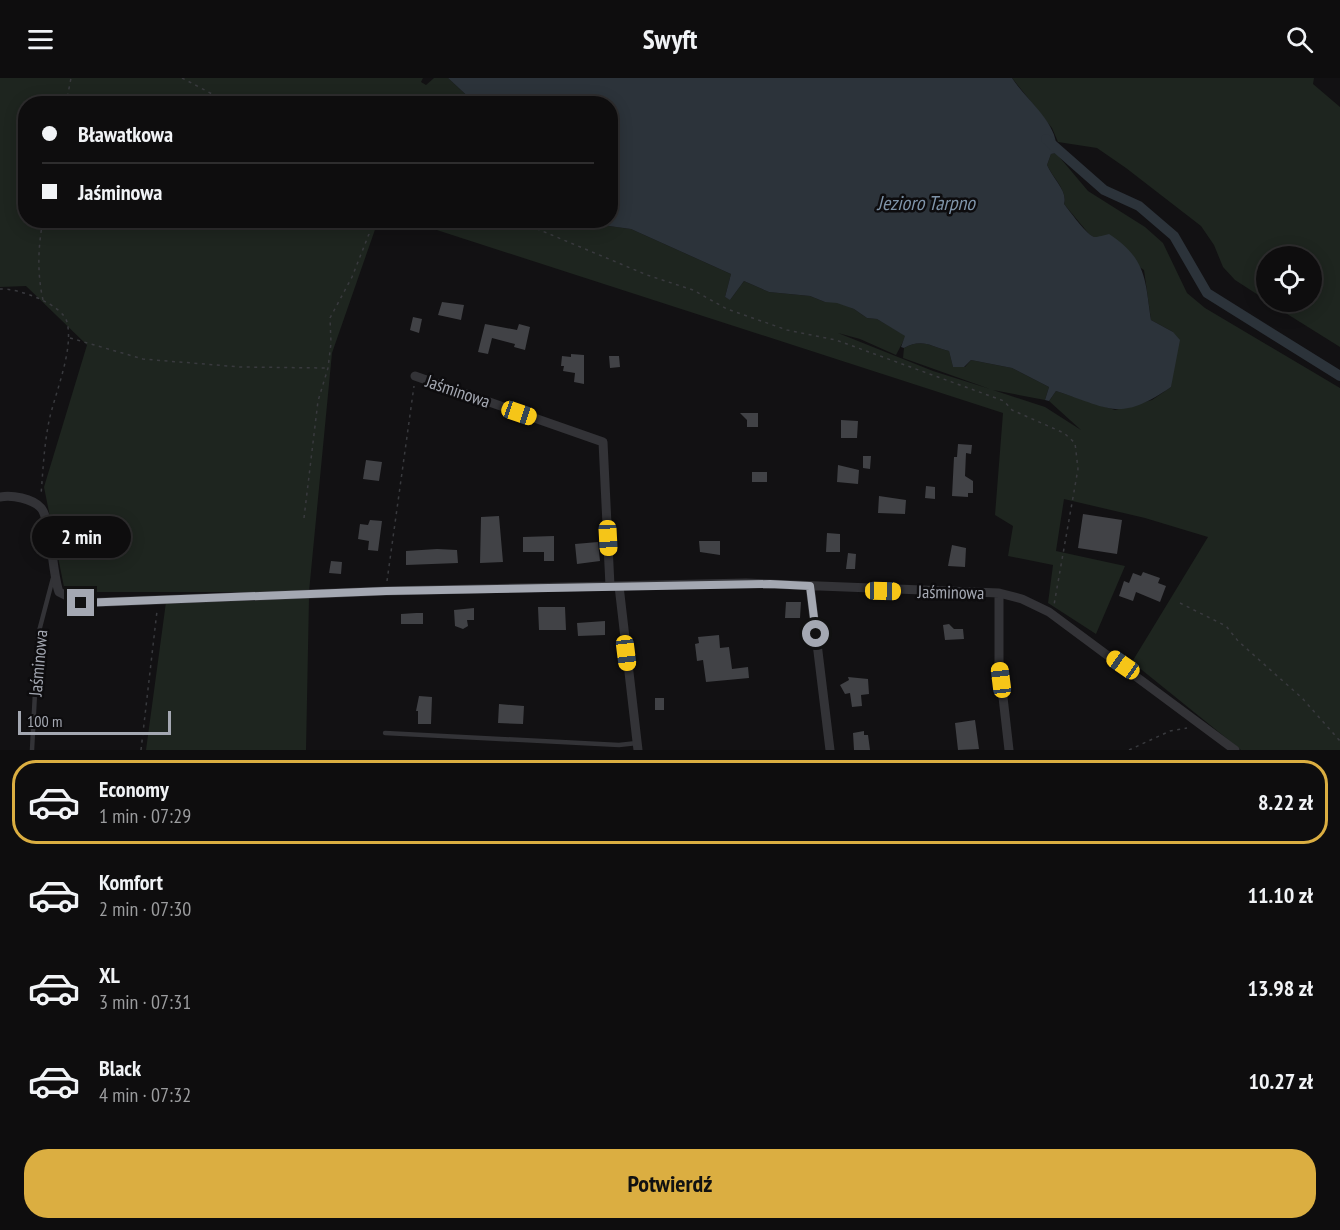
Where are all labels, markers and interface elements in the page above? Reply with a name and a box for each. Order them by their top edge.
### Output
text: Swyft [643,22,697,56]
icon: menu [24,23,57,56]
icon: search [1283,23,1316,56]
text: Bławatkowa [78,120,173,148]
text: Jaśminowa [78,178,162,206]
water label: Jezioro Tarpno [876,190,976,216]
map controls [1256,246,1322,312]
button: locate [1256,246,1322,312]
street label: Jaśminowa [422,369,493,413]
car [499,399,539,427]
callout: 2 min [32,516,130,558]
car [598,520,618,556]
text: 2 min [61,524,102,550]
street label: Jaśminowa [917,580,984,604]
car [865,582,901,600]
route end [67,589,94,616]
route start [802,620,829,647]
street label: Jaśminowa [24,629,52,698]
car [615,634,637,672]
car [1103,647,1143,683]
car [990,661,1012,699]
scale bar [18,708,171,736]
text: 100 m [27,711,62,731]
icon: car [27,775,81,829]
text: Economy [99,775,169,803]
text: 8.22 zł [1258,788,1313,816]
text: 1 min · 07:29 [99,803,191,829]
icon: car [27,868,81,922]
text: Komfort [99,868,163,896]
text: 11.10 zł [1248,881,1313,909]
text: 2 min · 07:30 [99,896,191,922]
icon: car [27,961,81,1015]
text: XL [99,961,120,989]
text: 13.98 zł [1248,974,1313,1002]
text: 3 min · 07:31 [99,989,191,1015]
icon: car [27,1054,81,1108]
text: Black [99,1054,141,1082]
text: 10.27 zł [1248,1067,1313,1095]
text: 4 min · 07:32 [99,1082,191,1108]
button: Potwierdź [24,1149,1316,1218]

